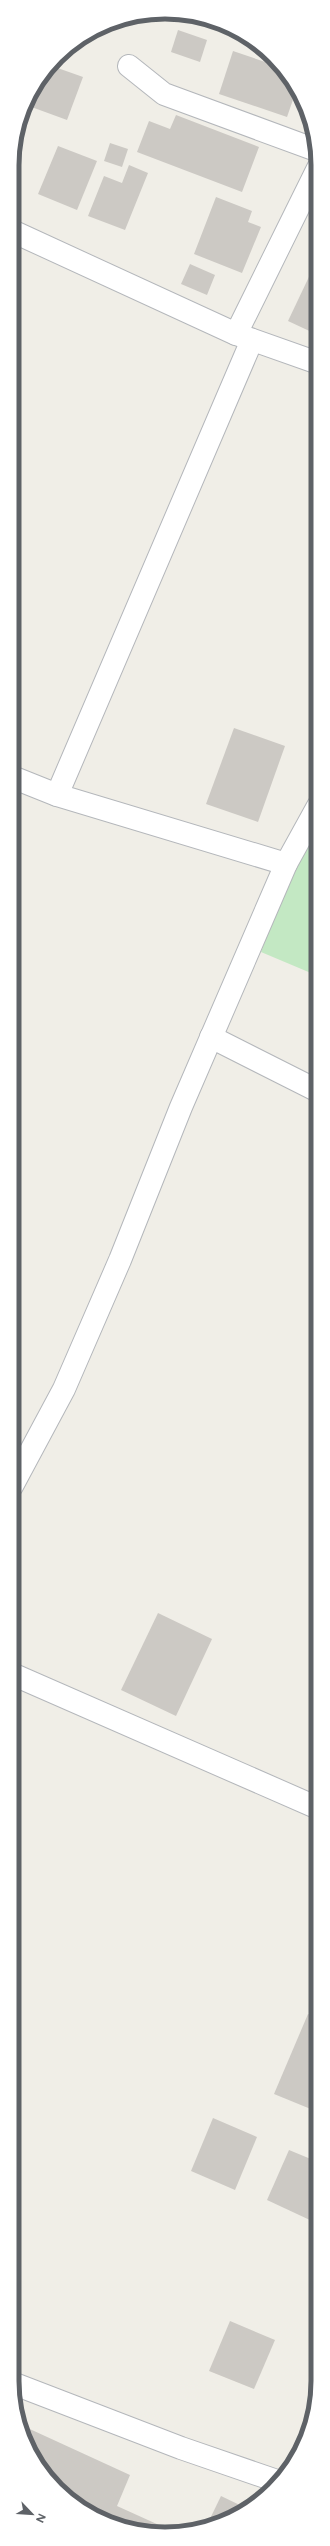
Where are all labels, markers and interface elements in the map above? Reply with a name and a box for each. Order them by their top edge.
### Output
north arrow [12,2494,52,2534]
text: N [33,2511,48,2525]

